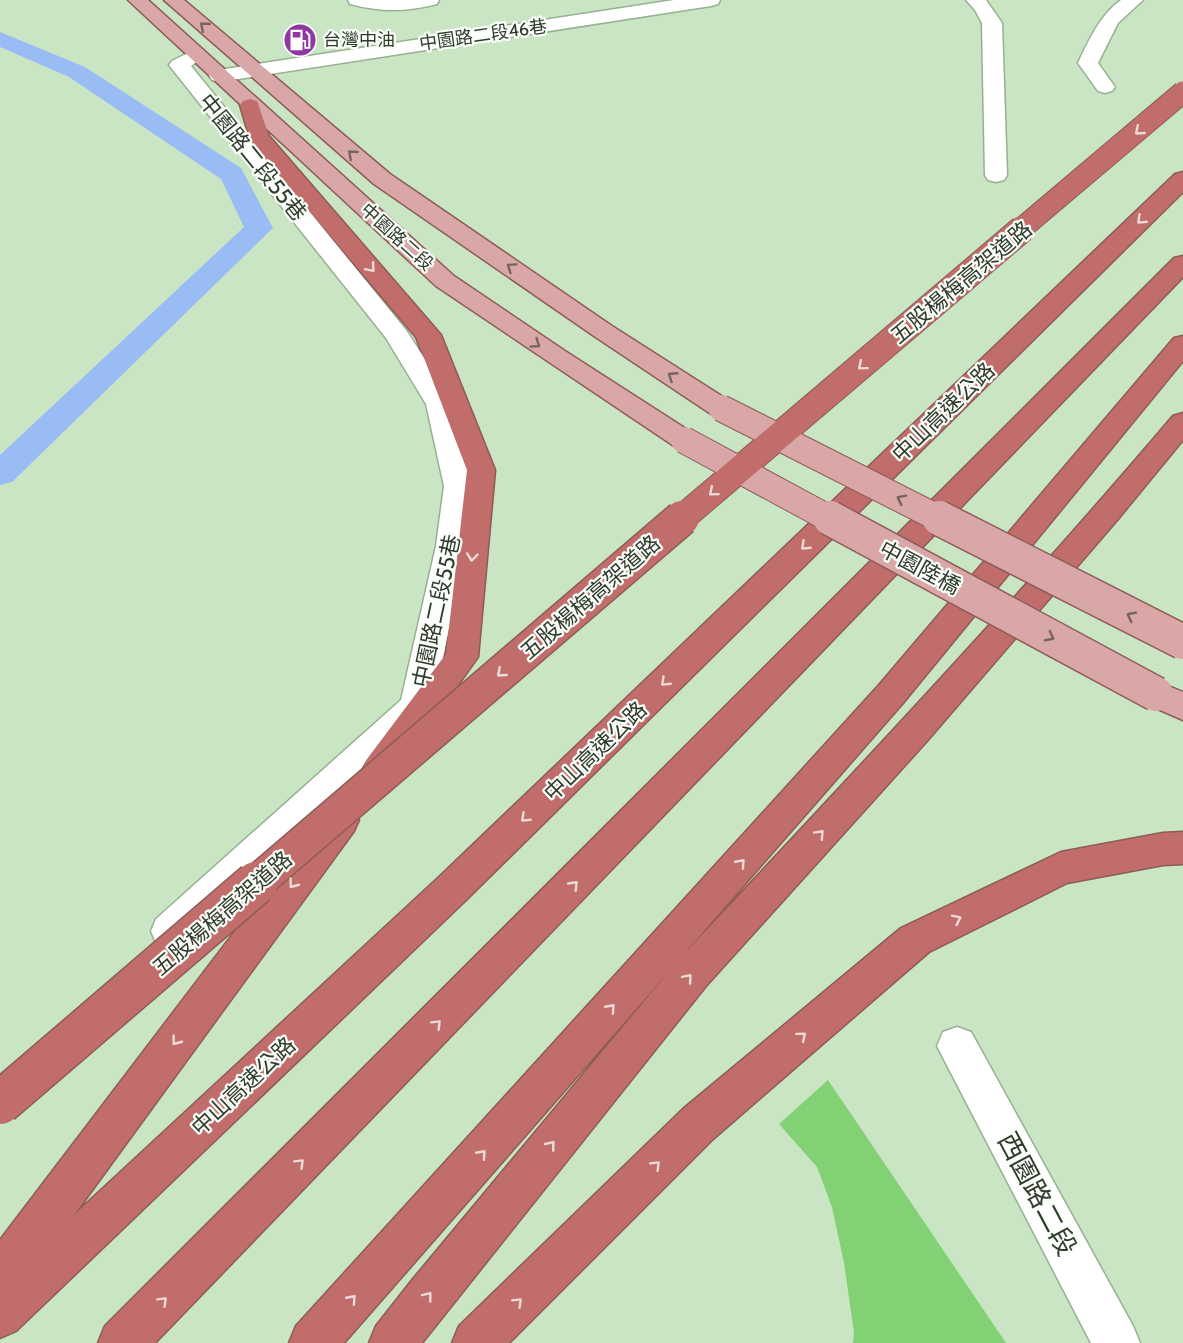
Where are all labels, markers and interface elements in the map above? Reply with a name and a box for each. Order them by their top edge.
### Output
street label: 中園路二段46巷 [418,15,548,55]
fuel station icon: 台灣中油 [282,22,318,58]
one-way arrow [200,23,211,34]
place label: 台灣中油 [323,29,395,51]
street label: 中園路二段55巷 [193,88,312,226]
one-way arrow [1135,123,1146,134]
one-way arrow [348,150,359,161]
street label: 中園路二段 [356,199,438,275]
one-way arrow [1137,213,1148,224]
street label: 五股楊梅高架道路 [885,215,1037,349]
one-way arrow [364,261,375,271]
one-way arrow [506,263,517,274]
one-way arrow [529,337,540,348]
street label: 中山高速公路 [886,357,1000,468]
one-way arrow [858,359,869,370]
one-way arrow [668,372,679,383]
one-way arrow [709,485,720,496]
one-way arrow [896,495,907,506]
street label: 五股楊梅高架道路 [515,529,666,665]
street label: 中園路二段55巷 [407,532,466,690]
street label: 中園陸橋 [875,535,965,600]
one-way arrow [802,539,813,550]
one-way arrow [466,552,479,561]
one-way arrow [1126,612,1137,623]
one-way arrow [1043,630,1054,641]
one-way arrow [497,666,508,677]
one-way arrow [662,675,672,686]
street label: 中山高速公路 [538,696,652,807]
one-way arrow [522,811,532,822]
one-way arrow [813,830,824,841]
street label: 五股楊梅高架道路 [147,845,298,981]
one-way arrow [734,859,745,870]
one-way arrow [289,878,300,889]
one-way arrow [566,881,577,892]
one-way arrow [951,915,962,926]
one-way arrow [681,974,692,985]
one-way arrow [604,1004,615,1015]
one-way arrow [430,1020,441,1031]
street label: 中山高速公路 [186,1031,301,1141]
one-way arrow [795,1032,806,1043]
one-way arrow [173,1034,184,1045]
street label: 西園路二段 [991,1126,1084,1261]
one-way arrow [544,1141,555,1152]
one-way arrow [474,1150,485,1161]
one-way arrow [293,1159,304,1170]
one-way arrow [649,1161,660,1172]
one-way arrow [421,1292,432,1303]
one-way arrow [345,1296,356,1306]
one-way arrow [156,1298,167,1309]
one-way arrow [511,1298,521,1309]

